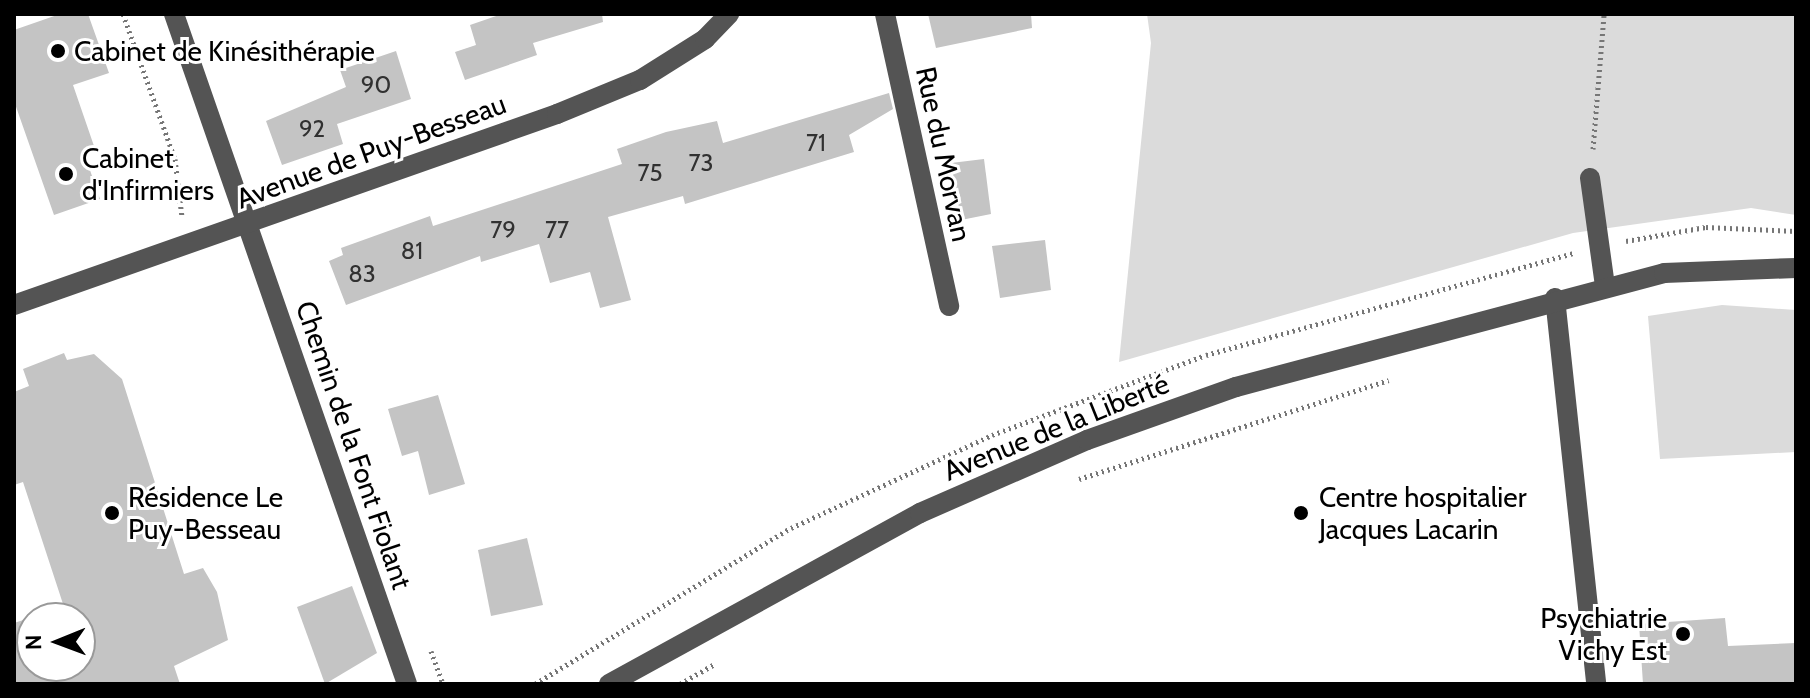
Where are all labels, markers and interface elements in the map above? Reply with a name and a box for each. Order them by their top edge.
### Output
place label: Cabinet de Kinésithérapie [74,34,375,68]
marker: Cabinet de Kinésithérapie [49,42,67,60]
street label: Rue du Morvan [909,64,979,244]
house number: 90 [361,71,391,99]
street label: Avenue de Puy-Besseau [232,87,510,215]
house number: 92 [299,115,325,143]
house number: 71 [806,129,826,157]
place label: Cabinet d'Infirmiers [82,141,214,207]
house number: 73 [688,149,714,177]
house number: 75 [637,159,663,187]
marker: Cabinet d'Infirmiers [57,165,75,183]
house number: 79 [490,216,516,244]
house number: 77 [545,216,569,244]
house number: 81 [401,237,423,265]
house number: 83 [348,260,376,288]
street label: Chemin de la Font Fiolant [289,297,419,593]
street label: Avenue de la Liberté [938,366,1174,488]
place label: Résidence Le Puy-Besseau [128,480,283,546]
place label: Centre hospitalier Jacques Lacarin [1319,480,1526,546]
marker: Centre hospitalier Jacques Lacarin [1290,502,1312,524]
marker: Résidence Le Puy-Besseau [103,504,121,522]
place label: Psychiatrie Vichy Est [1540,601,1667,667]
north arrow [16,602,96,682]
marker: Psychiatrie Vichy Est [1674,625,1692,643]
text: N [20,634,47,650]

